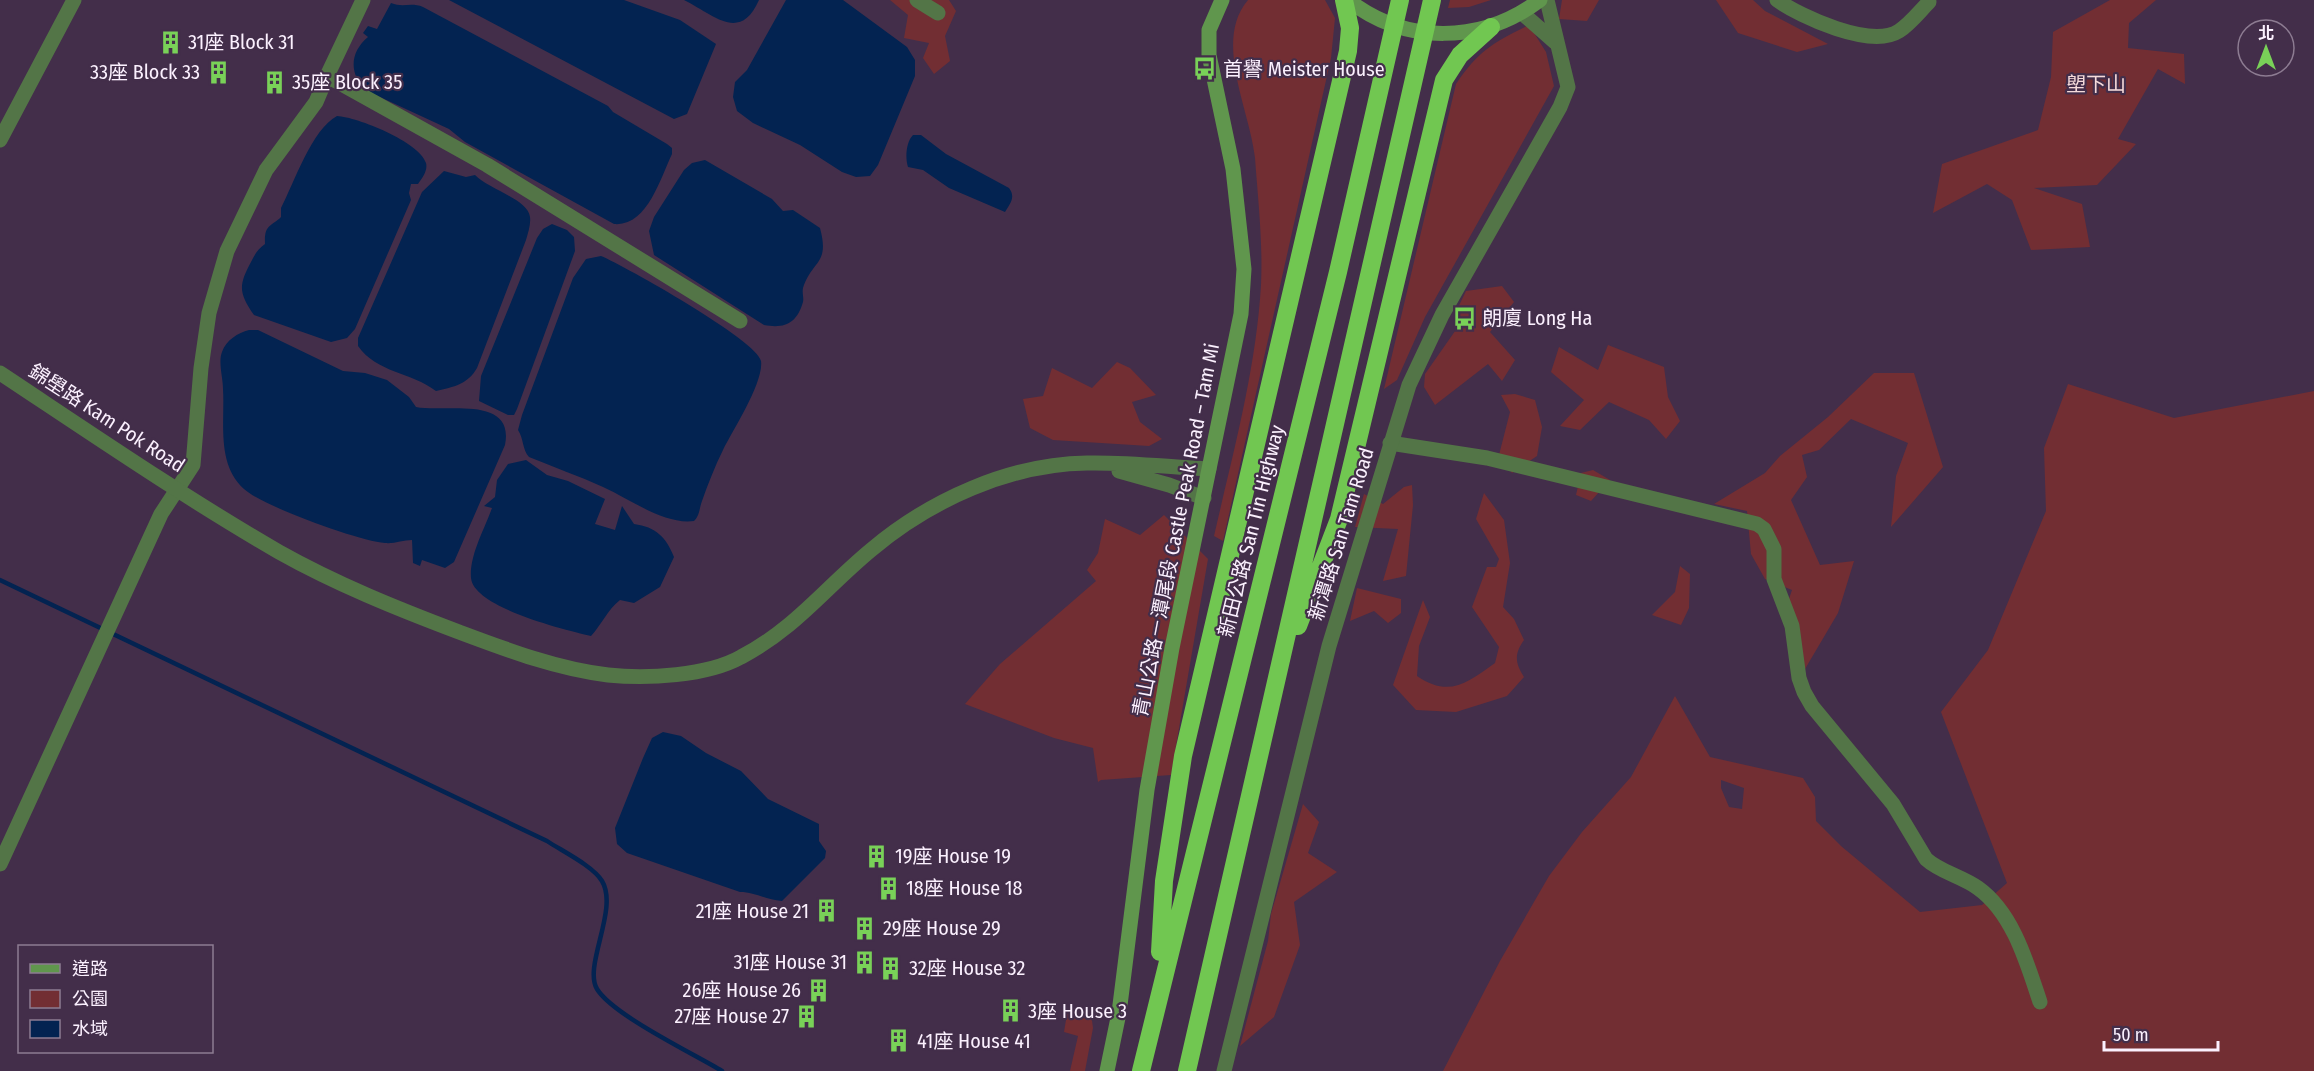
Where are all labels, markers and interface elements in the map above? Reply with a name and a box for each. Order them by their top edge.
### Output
north arrow [2236,18,2296,78]
text: 北 [2258,24,2274,43]
building icon: 31座 Block 31 [157,29,183,55]
place label: 31座 Block 31 [188,30,295,54]
bus stop icon: 首譽 Meister House [1192,56,1218,82]
place label: 首譽 Meister House [1223,57,1385,81]
building icon: 33座 Block 33 [205,59,231,85]
place label: 33座 Block 33 [90,60,200,84]
building icon: 35座 Block 35 [261,69,287,95]
place label: 35座 Block 35 [292,70,402,94]
park label: 塱下山 [2066,72,2126,96]
bus stop icon: 朗廈 Long Ha [1451,305,1477,331]
place label: 朗廈 Long Ha [1482,306,1592,330]
street label: 青山公路－潭尾段 Castle Peak Road – Tam Mi [1128,341,1224,719]
street label: 錦壆路 Kam Pok Road [25,359,189,477]
street label: 新田公路 San Tin Highway [1213,422,1289,639]
street label: 新潭路 San Tam Road [1303,445,1379,623]
building icon: 19座 House 19 [864,843,890,869]
place label: 19座 House 19 [895,844,1011,868]
building icon: 18座 House 18 [875,875,901,901]
place label: 18座 House 18 [906,876,1023,900]
building icon: 21座 House 21 [814,898,840,924]
place label: 21座 House 21 [696,899,809,923]
building icon: 29座 House 29 [852,915,878,941]
place label: 29座 House 29 [883,916,1001,940]
legend [18,945,213,1053]
building icon: 31座 House 31 [852,949,878,975]
place label: 31座 House 31 [733,950,847,974]
building icon: 32座 House 32 [878,955,904,981]
place label: 32座 House 32 [909,956,1025,980]
text: 道路 [72,958,108,980]
building icon: 26座 House 26 [806,977,832,1003]
place label: 26座 House 26 [683,978,801,1002]
text: 公園 [72,988,108,1010]
building icon: 3座 House 3 [997,998,1023,1024]
place label: 3座 House 3 [1028,999,1127,1023]
building icon: 27座 House 27 [794,1003,820,1029]
place label: 27座 House 27 [675,1004,789,1028]
scale bar [2104,1014,2218,1052]
text: 水域 [72,1018,108,1040]
text: 50 m [2113,1024,2149,1046]
building icon: 41座 House 41 [886,1028,912,1054]
place label: 41座 House 41 [917,1029,1031,1053]

